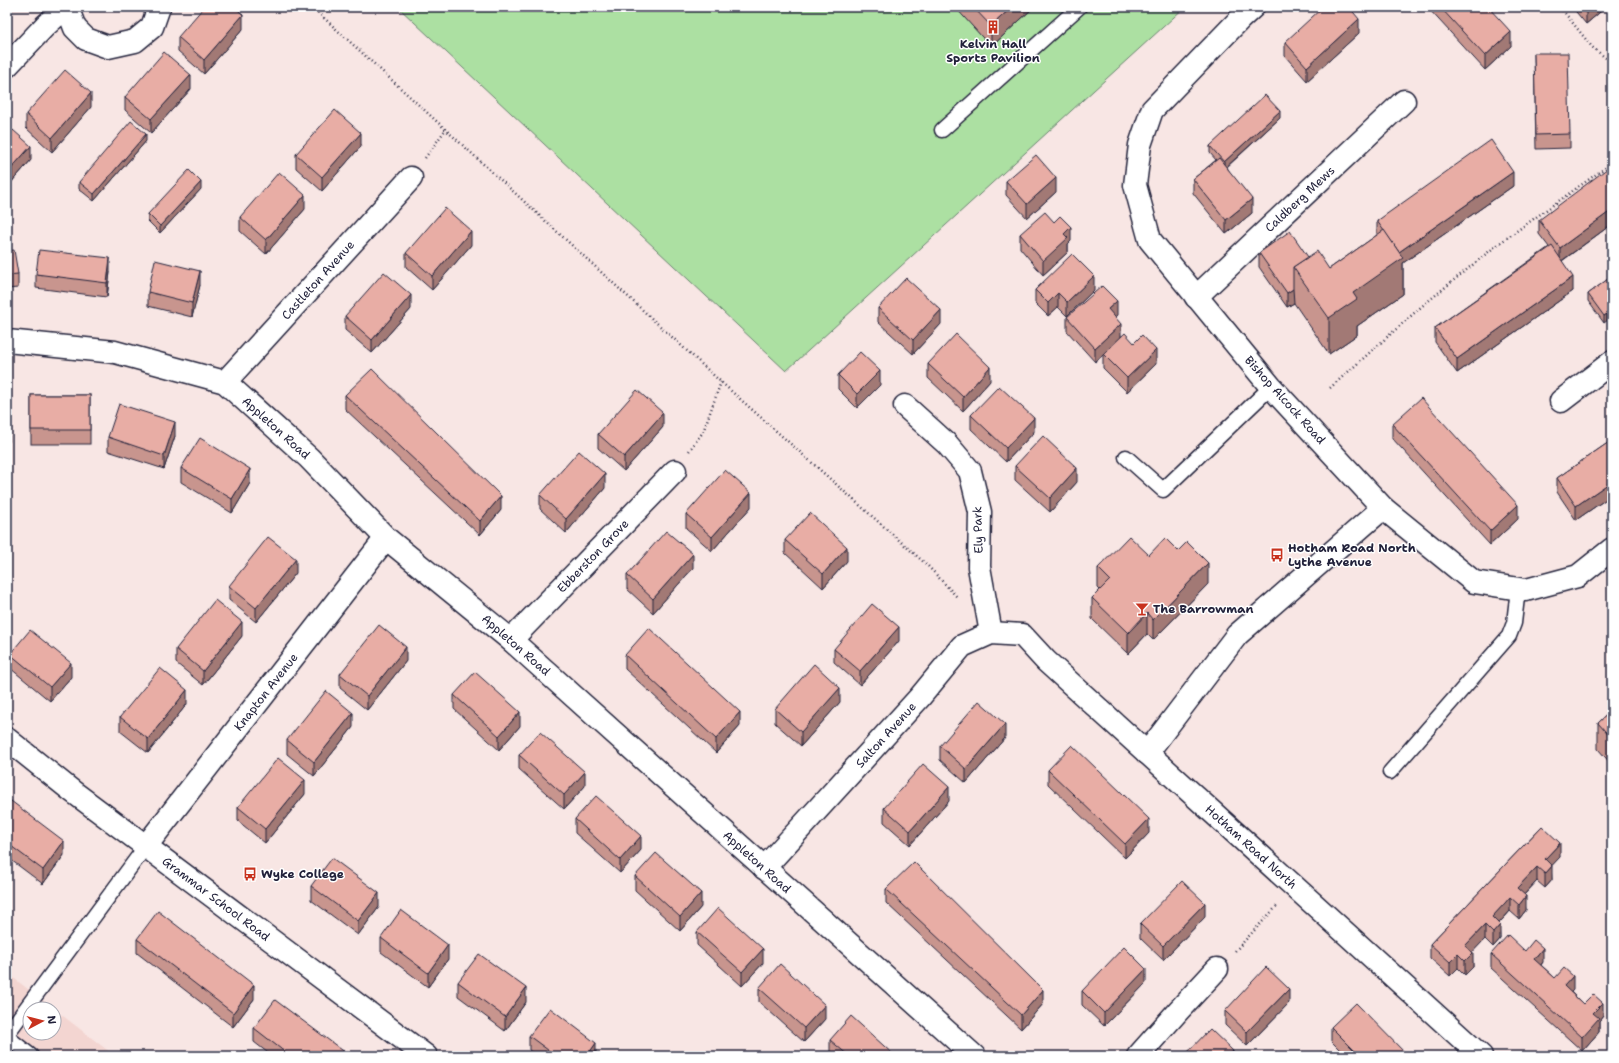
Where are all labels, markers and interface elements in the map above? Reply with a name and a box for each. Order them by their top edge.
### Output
building icon: Kelvin Hall Sports Pavilion [985,19,1001,35]
place label: Kelvin Hall Sports Pavilion [946,36,1040,66]
street label: Caldberg Mews [1262,162,1338,236]
street label: Castleton Avenue [278,237,358,323]
street label: Bishop Alcock Road [1241,352,1329,448]
street label: Appleton Road [239,393,314,463]
street label: Ely Park [969,506,987,554]
street label: Ebberston Grove [554,516,632,596]
place label: Hotham Road North Lythe Avenue [1288,540,1416,570]
bus stop icon: Hotham Road North Lythe Avenue [1269,547,1285,563]
bar icon: The Barrowman [1134,601,1150,617]
place label: The Barrowman [1153,601,1253,617]
street label: Appleton Road [478,611,554,680]
street label: Knapton Avenue [231,650,302,734]
street label: Salton Avenue [852,699,920,771]
street label: Hotham Road North [1202,801,1300,893]
street label: Appleton Road [720,827,795,897]
street label: Grammar School Road [159,853,273,945]
bus stop icon: Wyke College [242,866,258,882]
place label: Wyke College [261,866,344,882]
north arrow [22,1001,62,1041]
text: N [43,1015,59,1025]

